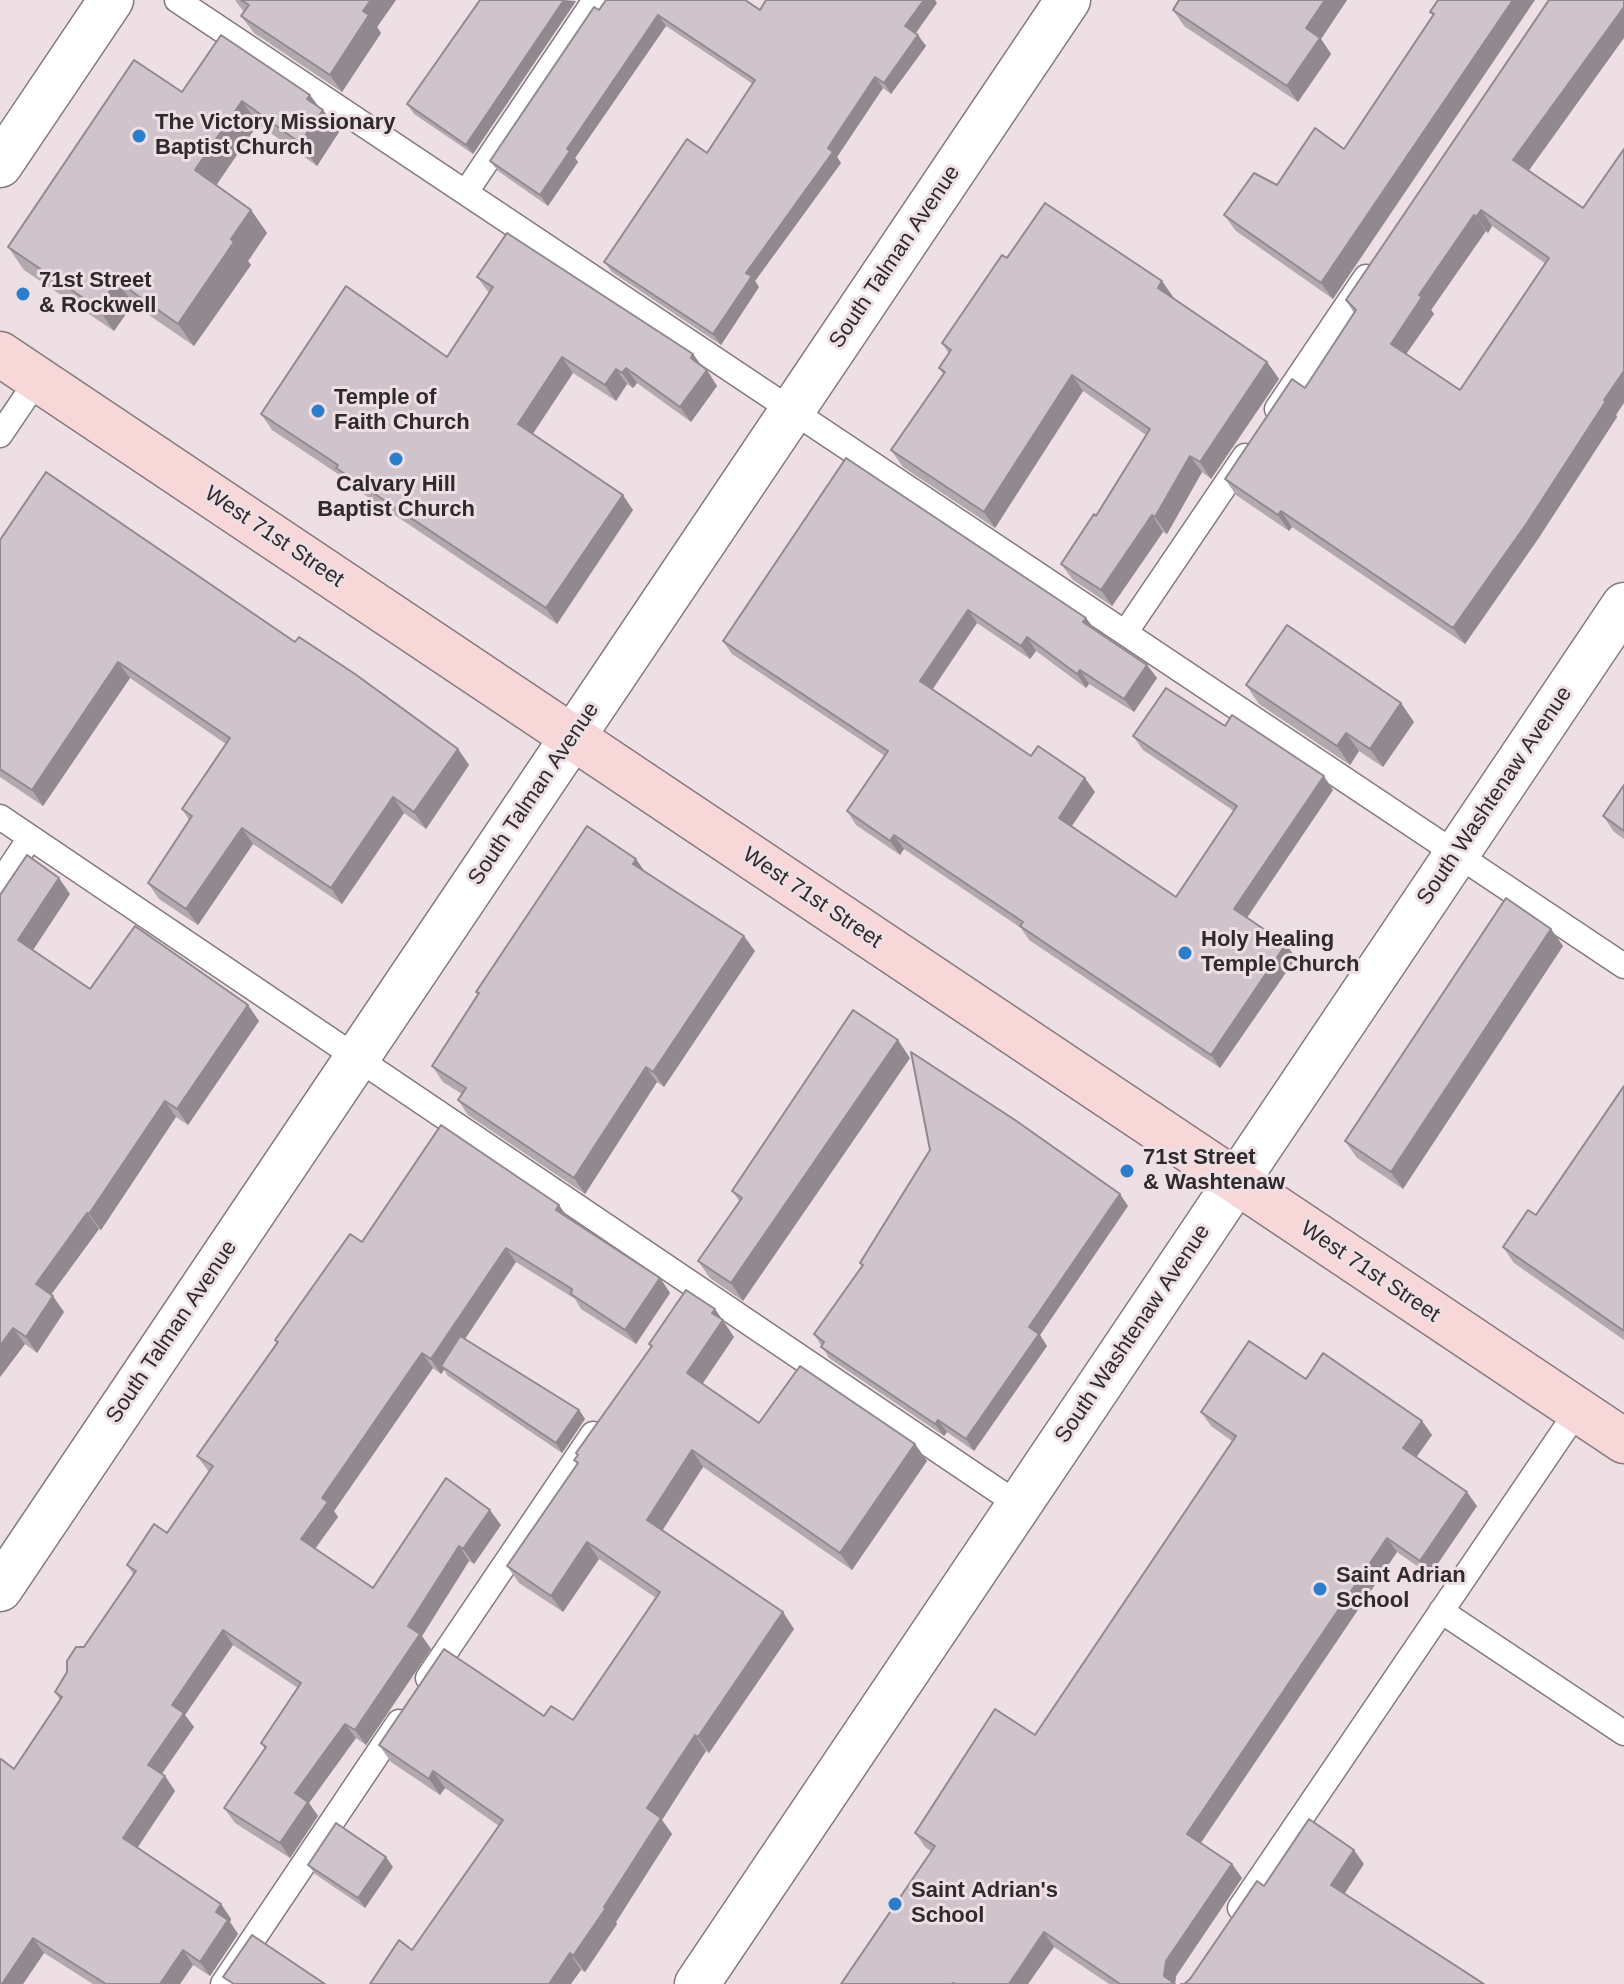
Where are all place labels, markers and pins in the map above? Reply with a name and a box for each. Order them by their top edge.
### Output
place label: The Victory Missionary Baptist Church [155,110,395,162]
marker: The Victory Missionary Baptist Church [130,127,148,145]
place label: 71st Street & Rockwell [39,268,156,320]
marker: 71st Street & Rockwell [14,285,32,303]
place label: Temple of Faith Church [334,385,470,436]
marker: Temple of Faith Church [309,402,327,420]
marker: Calvary Hill Baptist Church [387,450,405,468]
place label: Calvary Hill Baptist Church [317,472,475,524]
place label: Holy Healing Temple Church [1201,927,1360,978]
marker: Holy Healing Temple Church [1176,944,1194,962]
place label: 71st Street & Washtenaw [1143,1145,1285,1196]
marker: 71st Street & Washtenaw [1118,1162,1136,1180]
place label: Saint Adrian School [1336,1563,1466,1614]
marker: Saint Adrian School [1311,1580,1329,1598]
place label: Saint Adrian's School [911,1878,1058,1930]
marker: Saint Adrian's School [886,1895,904,1913]

